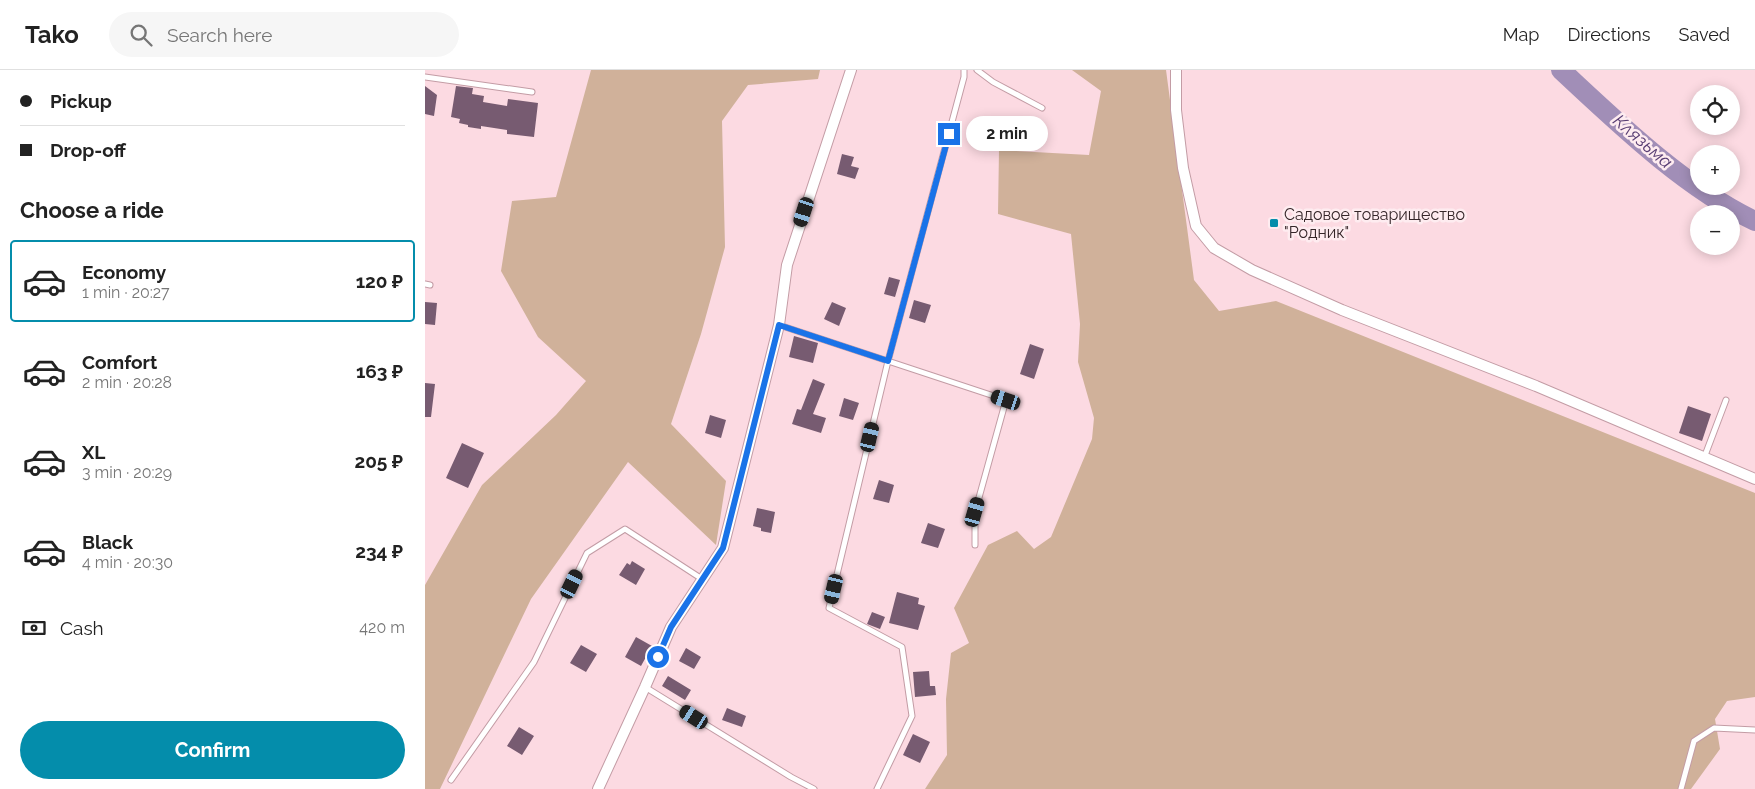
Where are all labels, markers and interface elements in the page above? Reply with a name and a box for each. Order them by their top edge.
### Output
search box [109,12,459,57]
text: Tako [25,20,79,49]
icon: search [127,21,155,49]
text: Search here [167,24,272,46]
text: Map [1503,24,1539,45]
text: Directions [1567,24,1651,45]
text: Saved [1679,24,1730,45]
map controls [1690,85,1740,255]
button: locate [1690,85,1740,135]
text: Pickup [50,90,112,112]
water label: Клязьма [1609,110,1677,173]
callout: 2 min [967,116,1049,152]
route end [938,123,960,145]
text: 2 min [986,124,1028,143]
text: Drop-off [50,139,126,161]
button: + [1690,145,1740,195]
car [792,195,815,229]
text: Choose a ride [20,197,164,223]
place label: Садовое товарищество "Родник" [1284,205,1465,242]
button: − [1690,205,1740,255]
marker: Садовое товарищество "Родник" [1268,217,1280,229]
icon: car [22,259,67,304]
text: Economy [82,261,166,283]
text: 120 ₽ [356,270,403,292]
text: 1 min · 20:27 [82,283,170,302]
icon: car [22,349,67,394]
text: Comfort [82,351,157,373]
text: 163 ₽ [356,360,403,382]
text: 2 min · 20:28 [82,373,172,392]
car [989,388,1022,412]
car [859,421,880,453]
icon: car [22,439,67,484]
text: XL [82,441,105,463]
text: 205 ₽ [354,450,403,472]
text: 3 min · 20:29 [82,463,172,482]
car [963,496,986,528]
icon: car [22,529,67,574]
text: Black [82,531,133,553]
text: 234 ₽ [355,540,403,562]
text: 4 min · 20:30 [82,553,173,572]
car [558,567,585,601]
car [823,573,844,605]
icon: cash [20,614,48,642]
text: Cash [60,617,104,639]
text: 420 m [359,618,405,637]
route start [647,646,669,668]
car [677,703,710,731]
button: Confirm [20,721,405,779]

